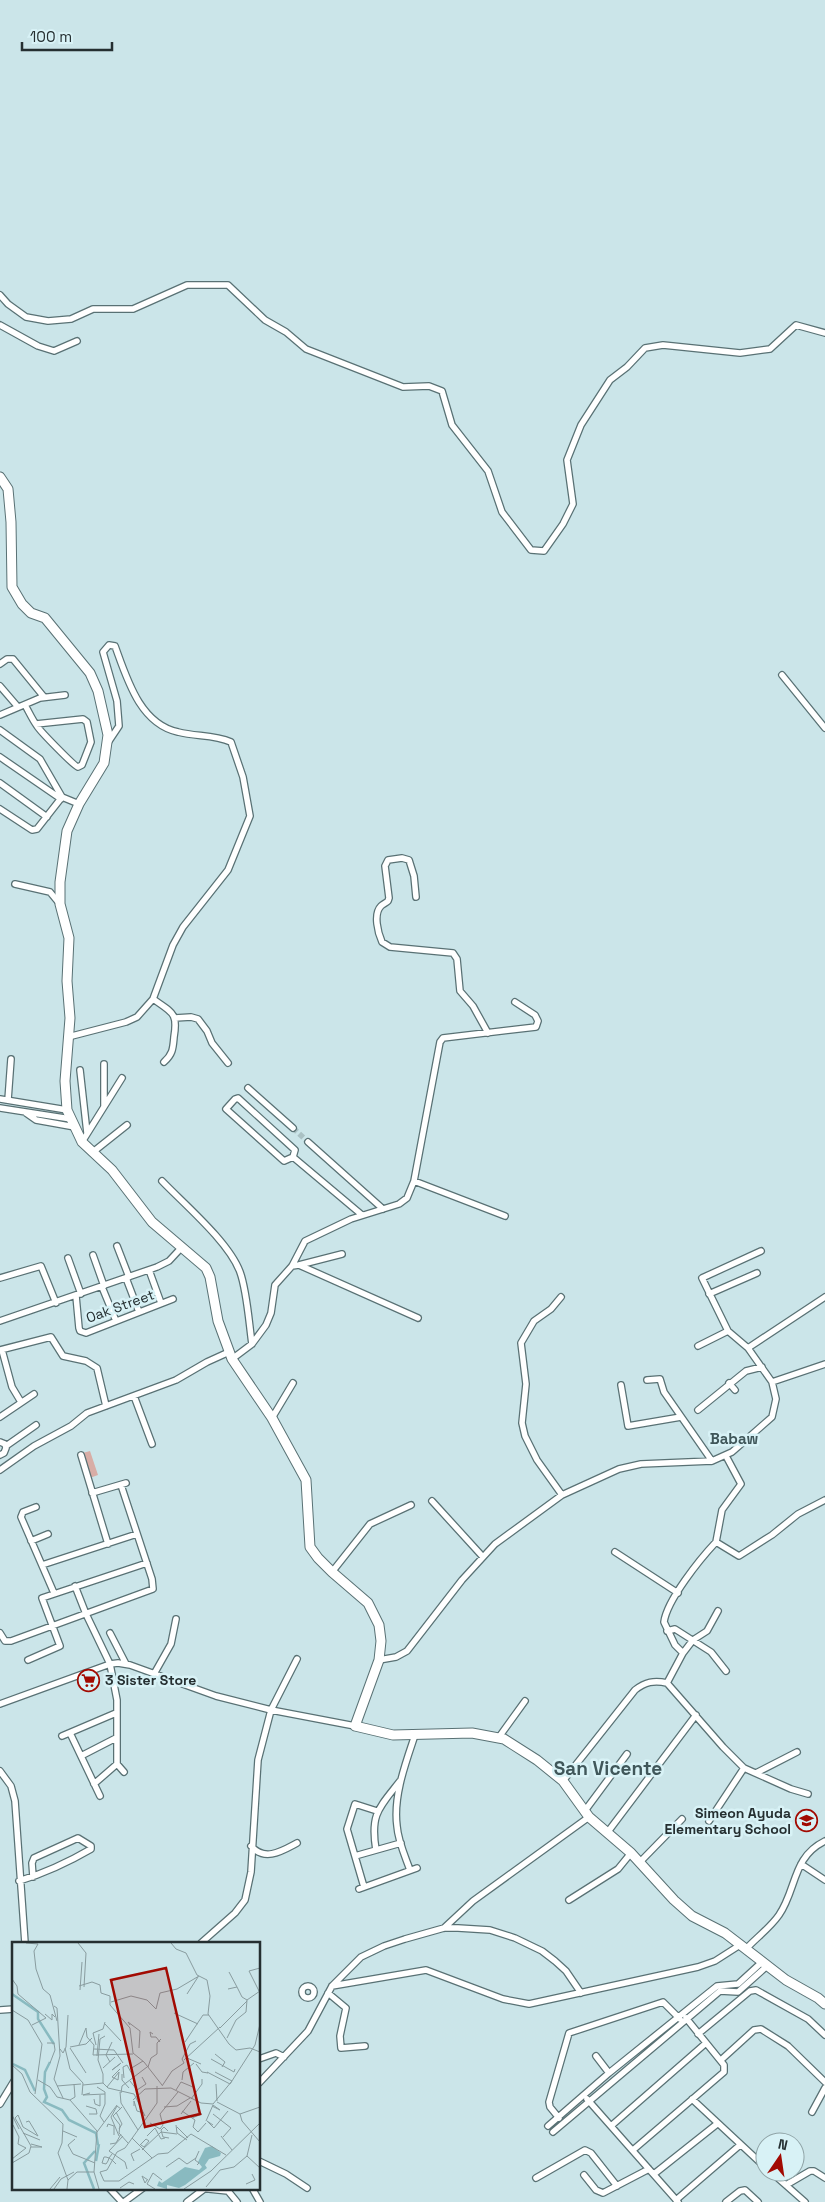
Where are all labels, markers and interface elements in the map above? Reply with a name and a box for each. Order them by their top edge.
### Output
scale bar [22,20,112,52]
text: 100 m [30,27,72,46]
street label: Oak Street [83,1285,157,1327]
district label: Babaw [710,1429,759,1448]
supermarket icon: 3 Sister Store [77,1668,101,1692]
place label: 3 Sister Store [105,1671,196,1689]
district label: San Vicente [554,1756,662,1781]
place label: Simeon Ayuda Elementary School [665,1804,791,1838]
school or university icon: Simeon Ayuda Elementary School [795,1809,819,1833]
inset map [12,1942,260,2190]
north arrow [755,2132,805,2182]
text: N [776,2135,790,2154]

